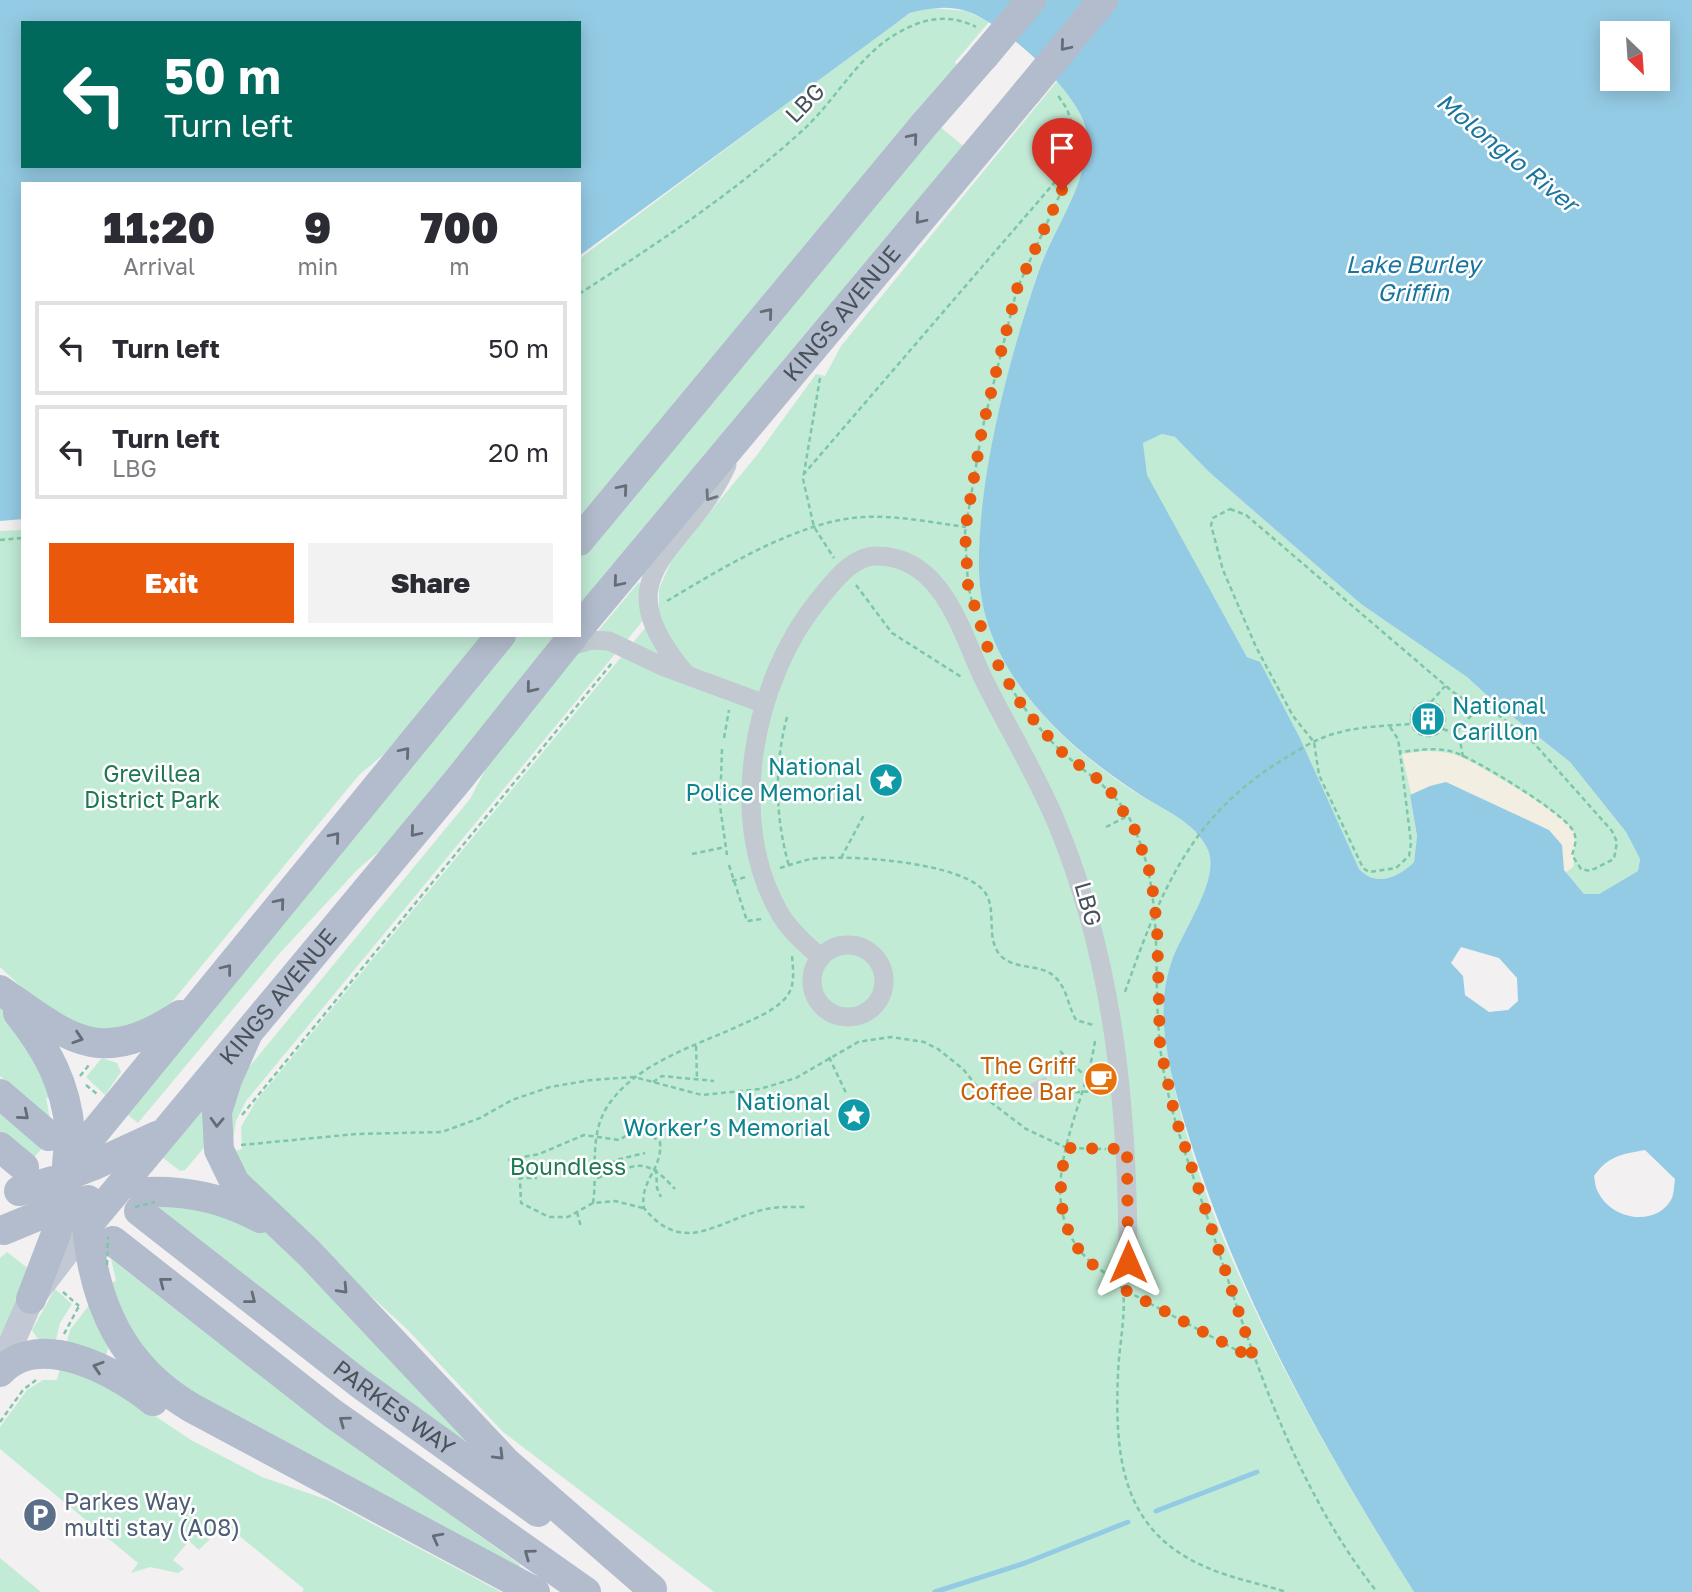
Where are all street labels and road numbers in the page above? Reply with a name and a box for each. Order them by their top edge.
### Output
street label: LBG [779,77,830,128]
street label: KINGS AVENUE [776,239,906,386]
street label: LBG [1069,878,1109,929]
street label: KINGS AVENUE [213,922,342,1070]
street label: PARKES WAY [328,1353,461,1461]

